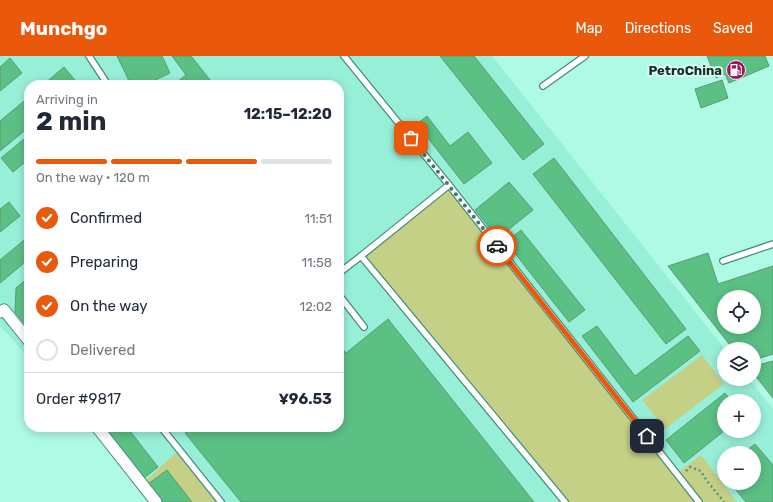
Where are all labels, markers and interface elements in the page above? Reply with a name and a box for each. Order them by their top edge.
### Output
text: Munchgo [20,17,107,40]
text: Map [576,20,603,37]
text: Directions [625,20,691,37]
text: Saved [713,20,753,37]
fuel station icon: PetroChina [725,59,747,81]
place label: PetroChina [648,63,722,78]
text: Arriving in [36,92,98,107]
text: 12:15–12:20 [244,105,332,123]
text: 2 min [36,106,106,137]
pin [394,121,428,155]
icon: bag [400,127,422,149]
text: On the way · 120 m [36,170,150,185]
icon: check [36,207,58,229]
text: Confirmed [70,209,142,227]
text: 11:51 [304,211,332,226]
courier [477,226,517,266]
icon: car [486,235,508,257]
icon: check [36,251,58,273]
text: Preparing [70,253,138,271]
text: 11:58 [302,255,332,270]
map controls [717,290,761,490]
button: locate [717,290,761,334]
icon: check [36,295,58,317]
text: On the way [70,297,148,315]
text: 12:02 [300,299,332,314]
text: Delivered [70,341,135,359]
button: layers [717,342,761,386]
text: Order #9817 [36,390,121,408]
text: ¥96.53 [279,390,332,408]
button: + [717,394,761,438]
pin [630,419,664,453]
icon: home [636,425,658,447]
button: − [717,446,761,490]

